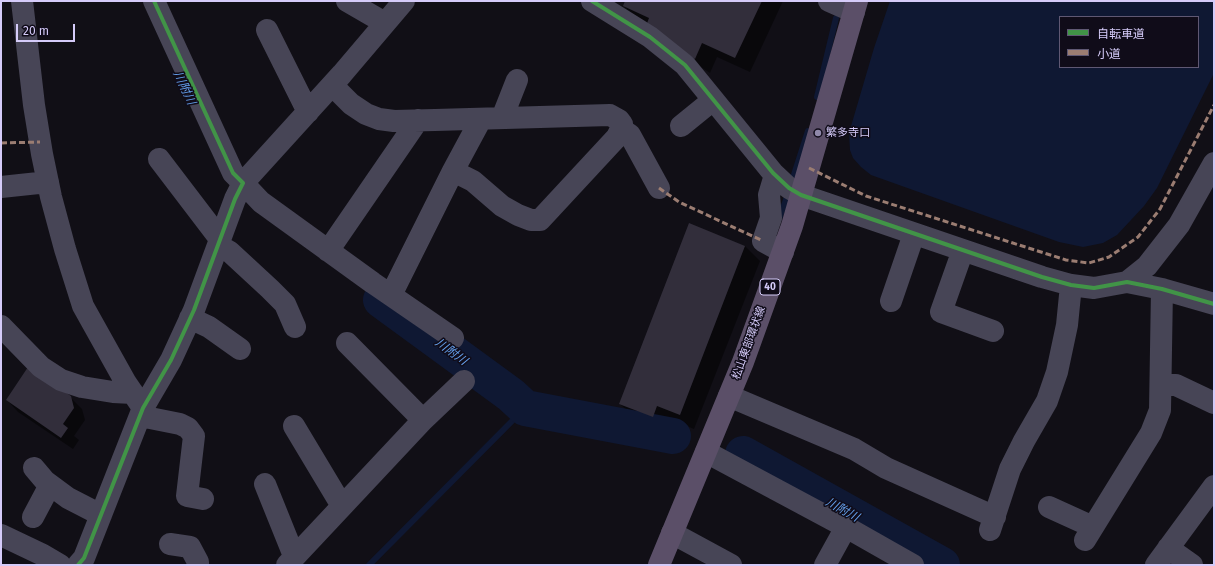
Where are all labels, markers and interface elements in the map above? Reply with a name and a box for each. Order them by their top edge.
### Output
scale bar [18,16,77,42]
legend [1059,16,1199,68]
text: 20 m [23,24,49,38]
text: 自転車道 [1097,27,1145,41]
text: 小道 [1097,47,1121,61]
water label: 川附川 [170,69,198,107]
place label: 繁多寺口 [826,126,870,140]
marker: 繁多寺口 [813,128,823,138]
road number: 40 [760,279,780,295]
street label: 松山東部環状線 [730,305,768,381]
water label: 川附川 [432,336,470,368]
water label: 川附川 [823,495,861,525]

